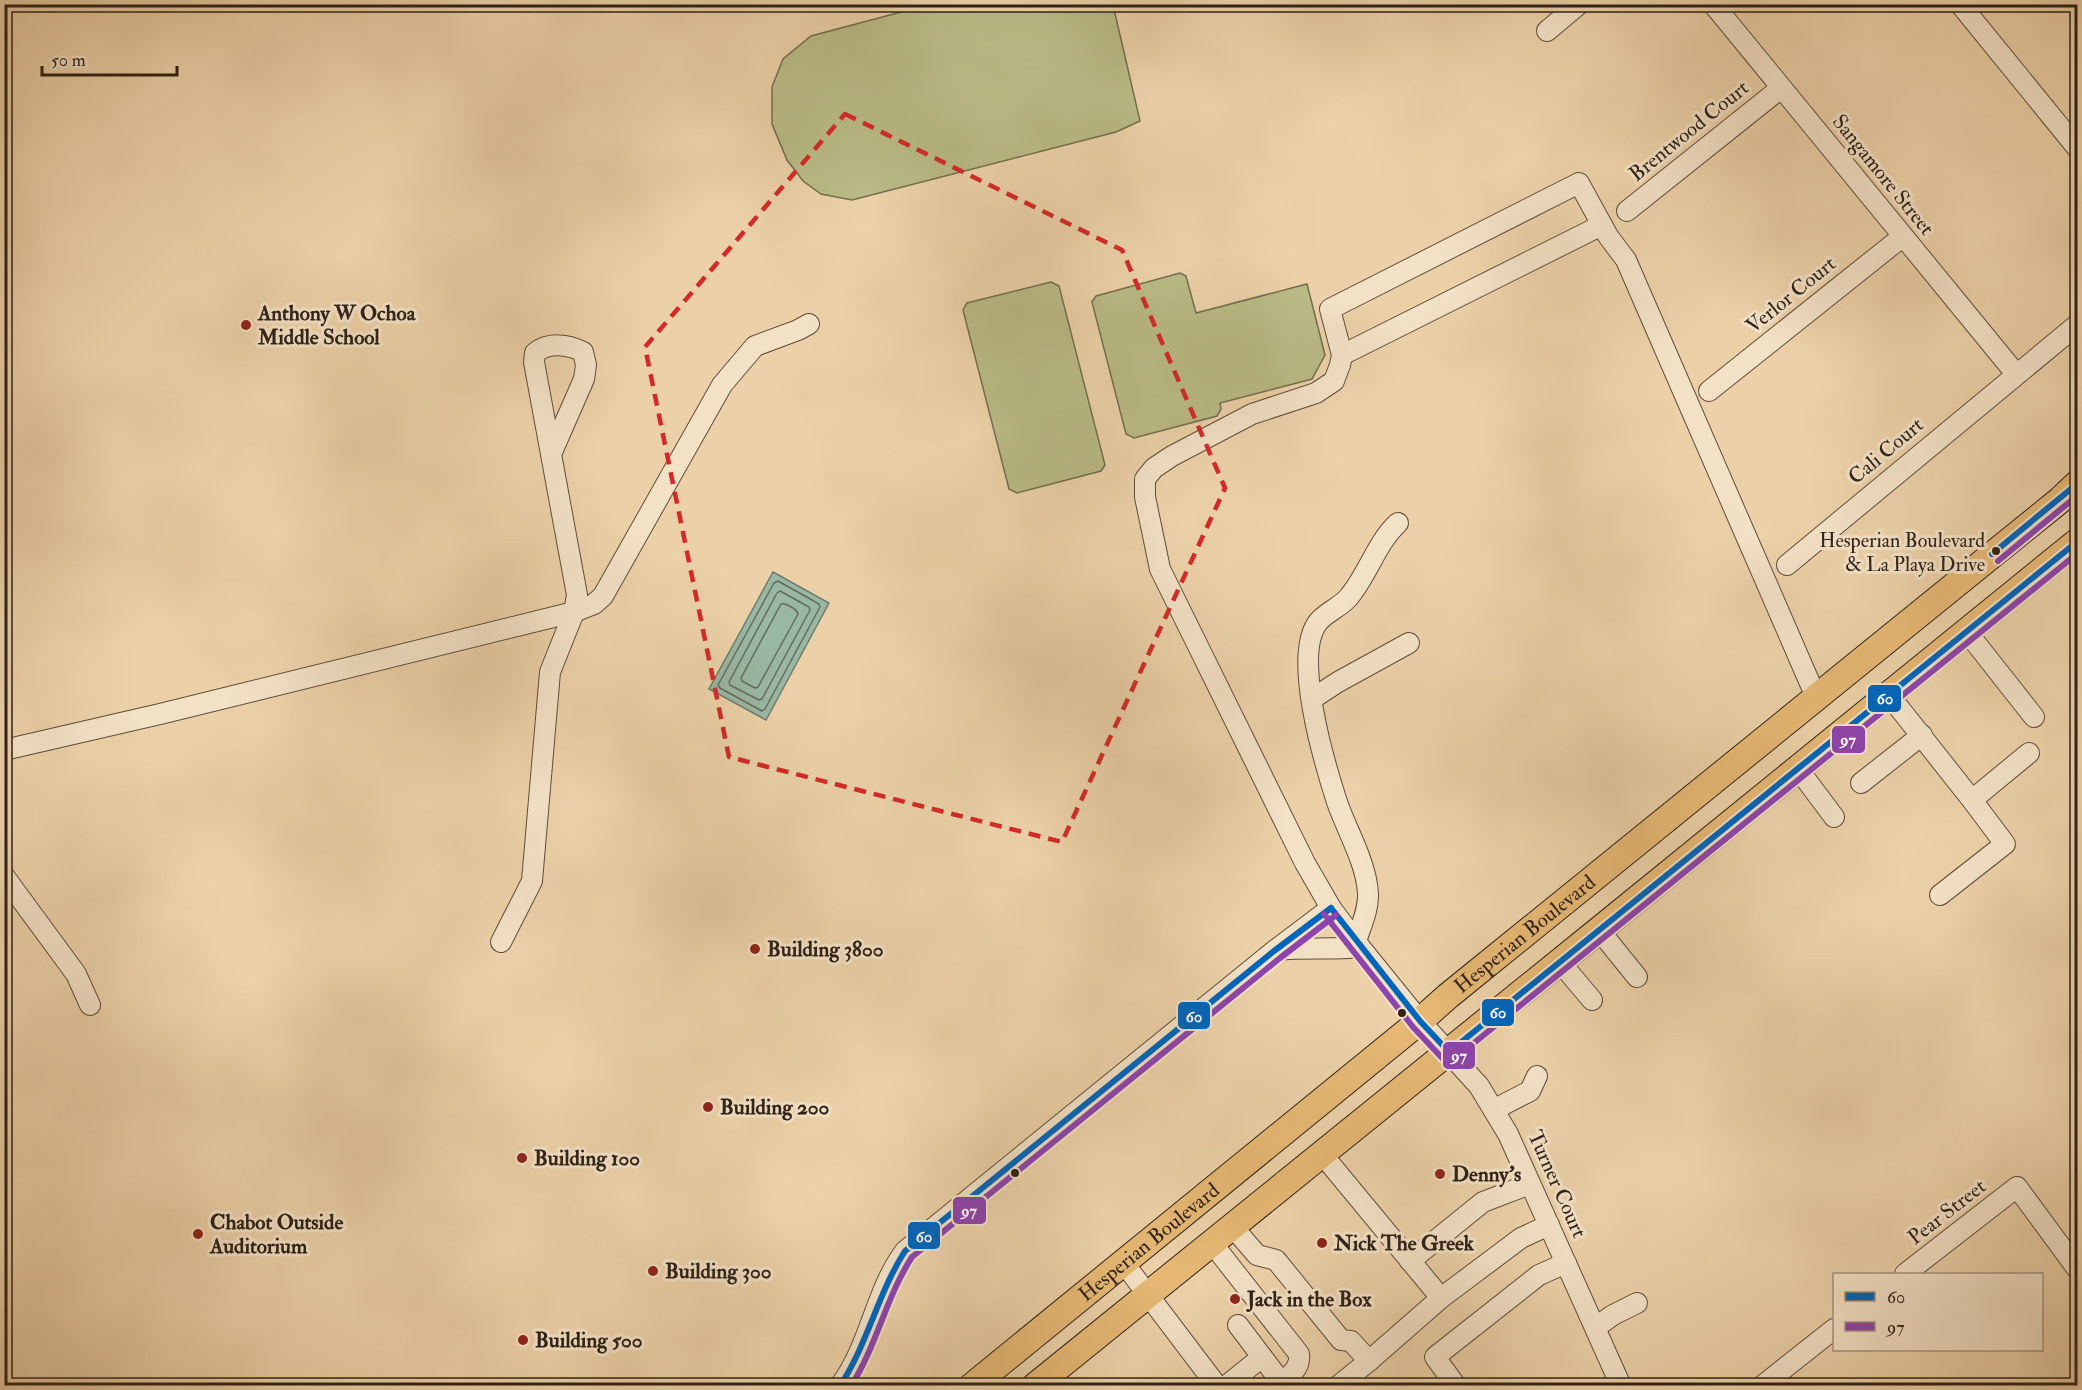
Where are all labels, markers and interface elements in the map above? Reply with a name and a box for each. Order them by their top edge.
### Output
scale bar [42,39,177,77]
text: 50 m [51,49,86,72]
street label: Brentwood Court [1624,74,1755,188]
street label: Sangamore Street [1826,109,1940,241]
street label: Verlor Court [1740,250,1842,340]
place label: Anthony W Ochoa Middle School [257,300,417,351]
marker: Anthony W Ochoa Middle School [239,318,253,332]
street label: Cali Court [1843,412,1929,490]
place label: Hesperian Boulevard & La Playa Drive [1819,528,1985,577]
marker: Hesperian Boulevard & La Playa Drive [1990,545,2002,557]
line badge: 60 [1867,684,1902,713]
text: 60 [1877,689,1893,709]
line badge: 97 [1831,725,1866,754]
text: 97 [1838,730,1856,750]
street label: Hesperian Boulevard [1448,868,1601,999]
place label: Building 3800 [767,936,884,963]
marker: Building 3800 [748,942,762,956]
line badge: 60 [1481,998,1515,1027]
line badge: 60 [1177,1001,1211,1030]
text: 60 [1490,1003,1506,1023]
text: 60 [1186,1007,1202,1027]
unlabelled marker [1396,1007,1408,1019]
line badge: 97 [1442,1041,1476,1070]
text: 97 [1449,1046,1467,1066]
place label: Building 200 [720,1094,829,1121]
marker: Building 200 [701,1100,715,1114]
street label: Turner Court [1521,1126,1593,1242]
place label: Building 100 [534,1145,640,1172]
marker: Building 100 [515,1151,529,1165]
place label: Denny's [1452,1161,1521,1188]
unlabelled marker [1009,1167,1021,1179]
marker: Denny's [1433,1167,1447,1181]
street label: Pear Street [1902,1173,1992,1251]
street label: Hesperian Boulevard [1073,1176,1225,1307]
line badge: 97 [952,1196,987,1225]
text: 97 [959,1201,977,1221]
place label: Chabot Outside Auditorium [209,1209,343,1260]
line badge: 60 [907,1221,941,1250]
marker: Chabot Outside Auditorium [191,1227,205,1241]
text: 60 [916,1227,932,1247]
place label: Nick The Greek [1333,1230,1475,1257]
marker: Nick The Greek [1315,1236,1329,1250]
place label: Building 300 [665,1258,772,1285]
marker: Building 300 [646,1264,660,1278]
legend [1833,1273,2043,1351]
place label: Jack in the Box [1246,1286,1372,1313]
text: 60 [1887,1286,1905,1309]
marker: Jack in the Box [1228,1292,1242,1306]
text: 97 [1885,1316,1904,1339]
place label: Building 500 [535,1327,643,1354]
marker: Building 500 [516,1333,530,1347]

